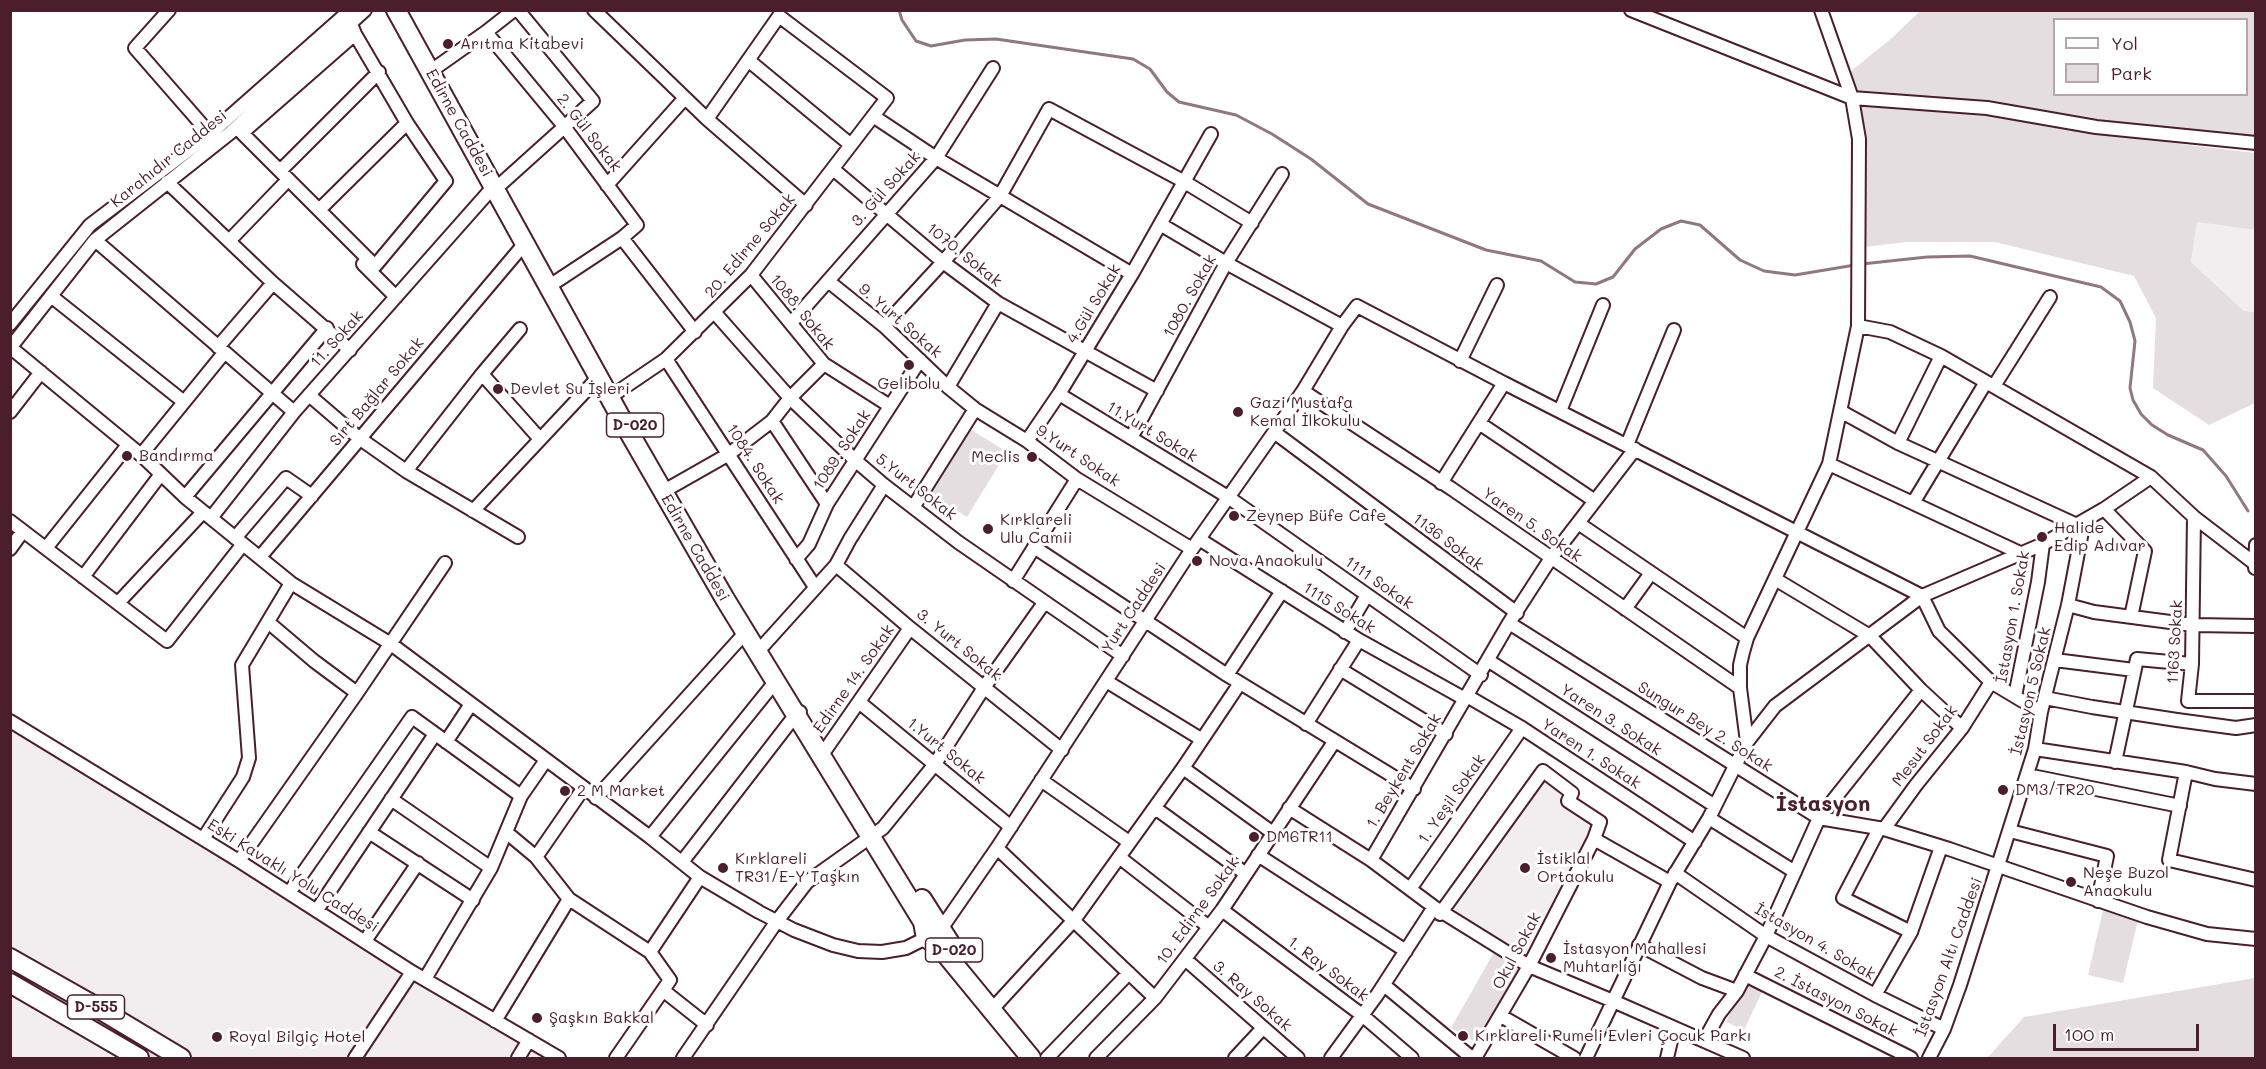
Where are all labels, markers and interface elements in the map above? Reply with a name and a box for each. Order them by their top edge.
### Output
legend [2053,18,2248,96]
text: Yol [2111,31,2138,55]
place label: Arıtma Kitabevi [460,34,584,54]
marker: Arıtma Kitabevi [441,37,455,51]
text: Park [2111,61,2152,85]
street label: Edirne Caddesi [421,66,497,180]
street label: 2. Gül Sokak [553,90,625,176]
street label: Karahıdır Caddesi [107,106,231,212]
street label: 3. Gül Sokak [847,147,925,231]
street label: 20. Edirne Sokak [701,190,799,302]
street label: 1070. Sokak [923,219,1005,291]
street label: 1080. Sokak [1159,251,1221,341]
street label: 4.Gül Sokak [1063,261,1125,347]
street label: 1088. Sokak [766,270,838,354]
street label: 9. Yurt Sokak [854,280,946,362]
street label: 11. Sokak [307,307,367,371]
street label: Sırt Bağlar Sokak [326,334,428,450]
marker: Gelibolu [902,358,916,372]
place label: Gelibolu [877,374,941,394]
place label: Devlet Su İşleri [510,379,630,399]
marker: Devlet Su İşleri [491,382,505,396]
place label: Gazi Mustafa Kemal İlkokulu [1250,393,1360,431]
street label: 11.Yurt Sokak [1103,397,1201,467]
marker: Gazi Mustafa Kemal İlkokulu [1231,405,1245,419]
street label: 1089. Sokak [809,406,875,494]
road number: D-020 [606,413,664,437]
street label: 1084. Sokak [722,420,788,508]
street label: 9.Yurt Sokak [1032,421,1124,491]
place label: Bandırma [139,446,214,466]
place label: Meclis [971,447,1020,467]
marker: Bandırma [120,449,134,463]
street label: 5.Yurt Sokak [872,449,960,525]
marker: Meclis [1025,450,1039,464]
street label: Yaren 5. Sokak [1479,484,1585,566]
street label: Edirne Caddesi [657,491,733,605]
place label: Zeynep Büfe Cafe [1246,506,1386,526]
marker: Zeynep Büfe Cafe [1227,509,1241,523]
street label: 1136 Sokak [1409,509,1487,575]
place label: Kırklareli Ulu Camii [1000,510,1072,548]
place label: Halide Edip Adıvar [2054,518,2146,556]
marker: Kırklareli Ulu Camii [981,522,995,536]
marker: Halide Edip Adıvar [2035,530,2049,544]
street label: İstasyon 1. Sokak [1992,549,2034,685]
place label: Nova Anaokulu [1209,551,1323,571]
street label: 1111 Sokak [1341,552,1417,614]
marker: Nova Anaokulu [1190,554,1204,568]
street label: Yurt Caddesi [1098,559,1170,657]
street label: 1115 Sokak [1299,578,1379,638]
street label: 1163 Sokak [2163,600,2187,684]
street label: 3. Yurt Sokak [913,605,1005,685]
street label: Edirne 14. Sokak [809,621,899,737]
street label: İstasyon 5 Sokak [2007,625,2055,757]
street label: Sungur Bey 2. Sokak [1634,678,1776,776]
street label: Yaren 3. Sokak [1557,680,1665,760]
street label: Mesut Sokak [1888,702,1962,790]
street label: 1. Beykent Sokak [1362,710,1446,832]
street label: 1.Yurt Sokak [903,714,989,788]
street label: Yaren 1. Sokak [1538,715,1644,793]
street label: 1. Yeşil Sokak [1414,751,1490,847]
place label: DM3/TR20 [2015,780,2094,800]
place label: 2 M Market [577,781,665,801]
marker: DM3/TR20 [1996,783,2010,797]
marker: 2 M Market [558,784,572,798]
district label: İstasyon [1776,791,1870,817]
street label: Eski Kavaklı Yolu Caddesi [204,815,382,937]
place label: DM6TR11 [1266,827,1333,847]
marker: DM6TR11 [1247,830,1261,844]
place label: Kırklareli TR31/E-Y Taşkın [735,849,860,887]
place label: İstiklal Ortaokulu [1537,849,1614,887]
street label: 10. Edirne Sokak [1152,853,1244,969]
marker: Kırklareli TR31/E-Y Taşkın [716,861,730,875]
marker: İstiklal Ortaokulu [1518,861,1532,875]
place label: Neşe Buzol Anaokulu [2083,863,2169,901]
street label: İstasyon Altı Caddesi [1911,875,1987,1039]
marker: Neşe Buzol Anaokulu [2064,875,2078,889]
street label: İstasyon 4. Sokak [1751,900,1879,984]
street label: Okul Sokak [1489,909,1545,993]
street label: 1. Ray Sokak [1284,932,1372,1006]
road number: D-020 [926,938,982,962]
place label: İstasyon Mahallesi Muhtarlığı [1563,939,1707,977]
marker: İstasyon Mahallesi Muhtarlığı [1544,951,1558,965]
street label: 3. Ray Sokak [1209,956,1295,1036]
street label: 2. İstasyon Sokak [1771,963,1901,1041]
road number: D-555 [68,995,124,1019]
place label: Şaşkın Bakkal [549,1008,654,1028]
marker: Şaşkın Bakkal [530,1011,544,1025]
scale bar [2056,1012,2202,1050]
text: 100 m [2064,1022,2114,1046]
place label: Kırklareli Rumeli Evleri Çocuk Parkı [1475,1026,1751,1046]
place label: Royal Bilgiç Hotel [229,1027,366,1047]
marker: Kırklareli Rumeli Evleri Çocuk Parkı [1456,1029,1470,1043]
marker: Royal Bilgiç Hotel [210,1030,224,1044]

